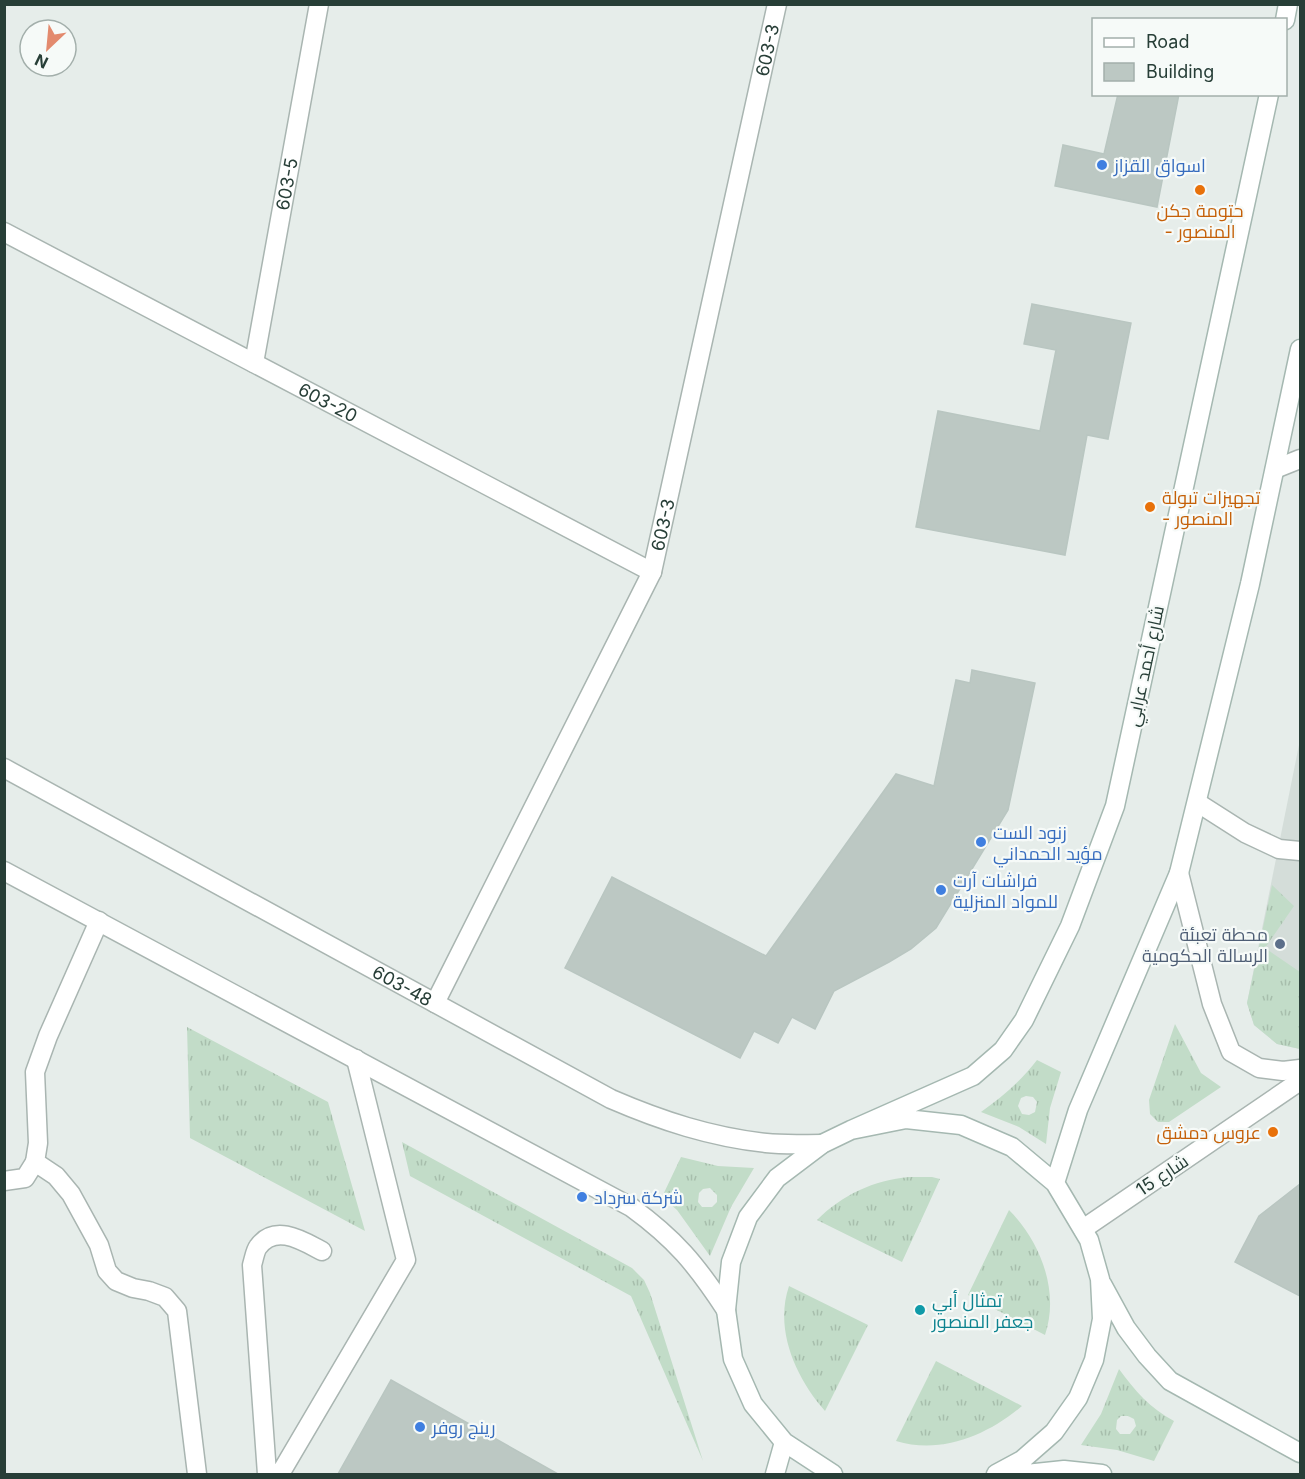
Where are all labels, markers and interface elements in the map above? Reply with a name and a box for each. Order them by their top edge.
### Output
north arrow [18,18,78,78]
legend [1092,18,1287,96]
street label: 603-3 [751,22,783,78]
text: Road [1146,31,1189,52]
text: N [32,50,51,73]
text: Building [1146,61,1214,82]
place label: اسواق القزاز [1113,155,1206,178]
street label: 603-5 [271,156,301,212]
marker: اسواق القزاز [1095,158,1109,172]
marker: حتومة جكن - المنصور [1193,183,1207,197]
place label: حتومة جكن - المنصور [1156,200,1244,243]
street label: 603-20 [295,378,361,426]
place label: تجهيزات تبولة - المنصور [1162,487,1260,530]
street label: 603-3 [646,497,678,553]
marker: تجهيزات تبولة - المنصور [1143,500,1157,514]
street label: شارع أحمد عرابي [1122,604,1172,729]
place label: زنود الست مؤيد الحمداني [993,822,1102,868]
marker: زنود الست مؤيد الحمداني [974,835,988,849]
place label: فراشات آرت للمواد المنزلية [953,870,1058,913]
marker: فراشات آرت للمواد المنزلية [934,883,948,897]
place label: محطة تعبئة الرسالة الحكومية [1142,924,1268,967]
marker: محطة تعبئة الرسالة الحكومية [1273,937,1287,951]
street label: 603-48 [369,961,436,1010]
place label: عروس دمشق [1156,1122,1261,1145]
marker: عروس دمشق [1266,1125,1280,1139]
street label: شارع 15 [1132,1150,1193,1202]
place label: شركة سرداد [594,1187,683,1209]
marker: شركة سرداد [575,1190,589,1204]
place label: تمثال أبي جعفر المنصور [931,1290,1033,1333]
marker: تمثال أبي جعفر المنصور [913,1303,927,1317]
place label: رينج روفر [431,1417,496,1440]
marker: رينج روفر [413,1420,427,1434]

